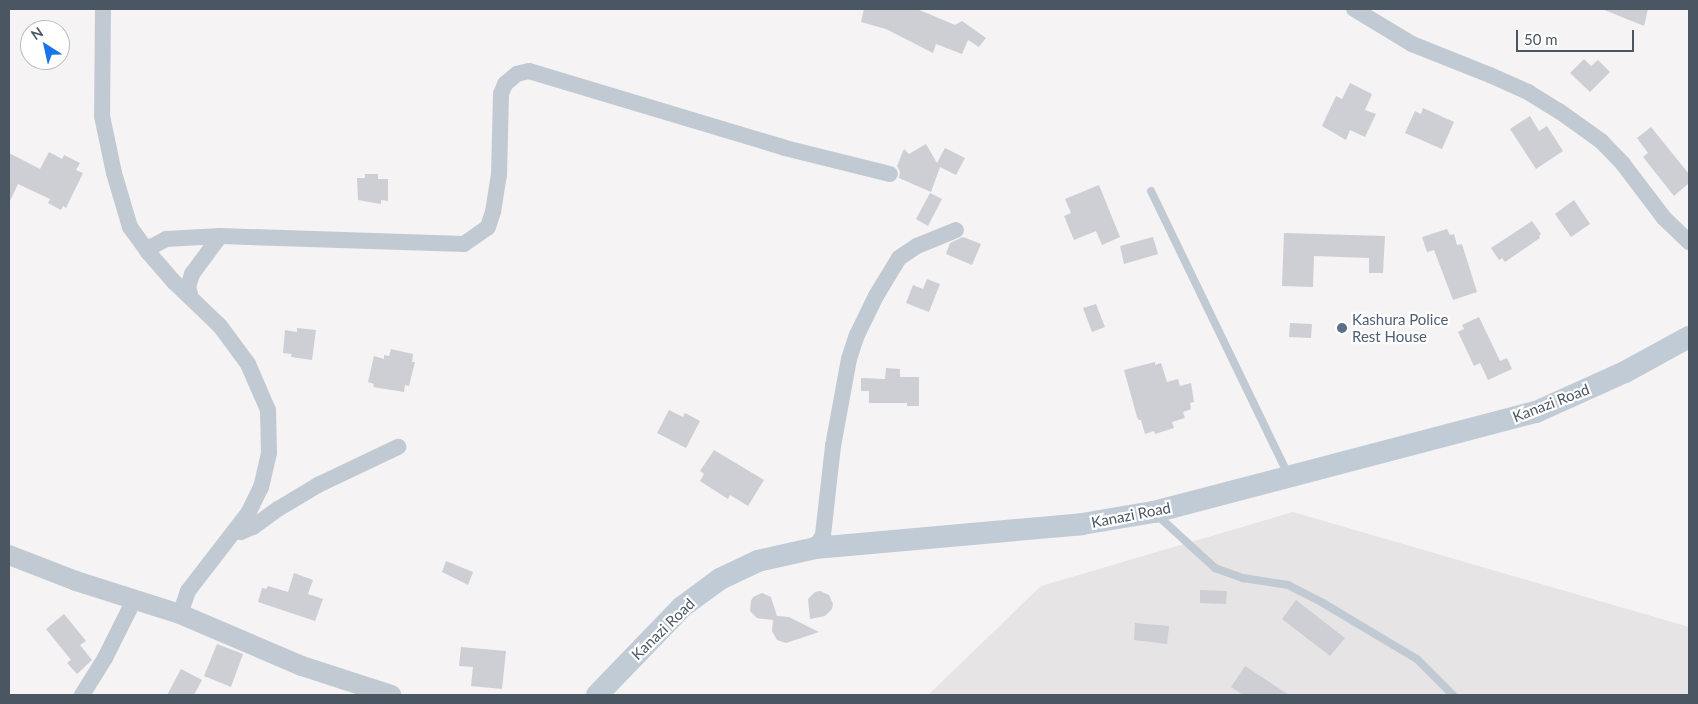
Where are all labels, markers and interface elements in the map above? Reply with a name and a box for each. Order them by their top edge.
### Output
north arrow [20,20,70,70]
scale bar [1518,20,1636,52]
text: N [27,23,46,43]
text: 50 m [1524,30,1558,48]
place label: Kashura Police Rest House [1352,310,1448,345]
marker: Kashura Police Rest House [1336,322,1348,334]
street label: Kanazi Road [1510,380,1592,426]
street label: Kanazi Road [1090,498,1172,532]
street label: Kanazi Road [628,595,698,663]

